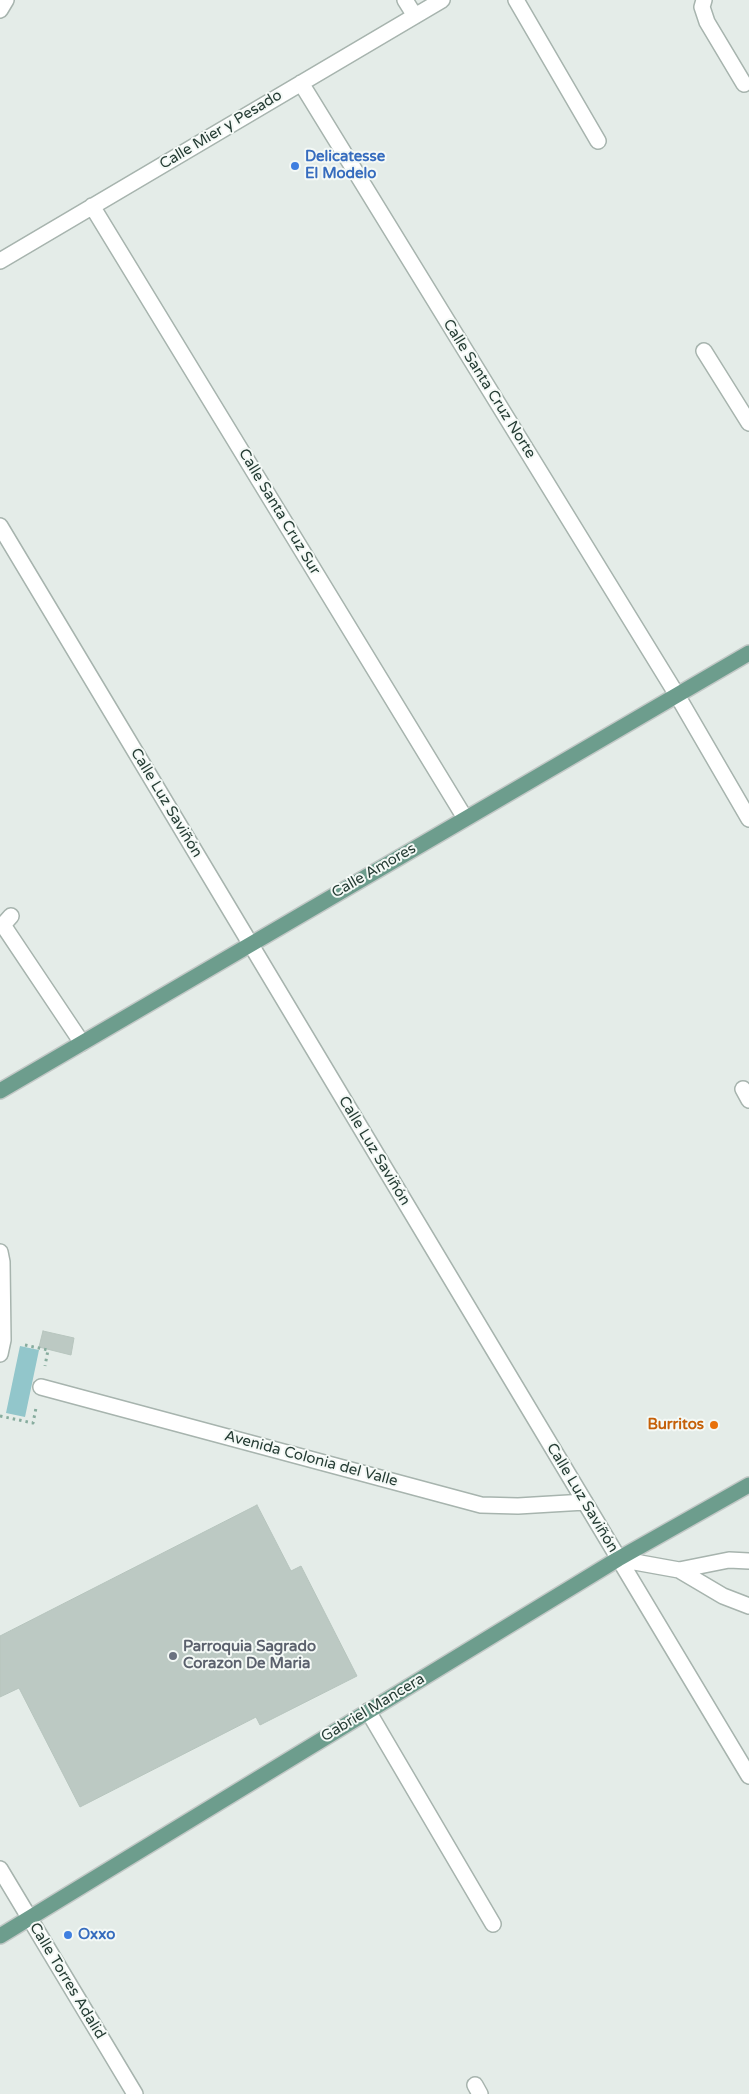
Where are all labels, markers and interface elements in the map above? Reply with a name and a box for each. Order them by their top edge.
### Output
street label: Calle Mier y Pesado [157,86,285,174]
place label: Delicatesse El Modelo [305,148,385,183]
marker: Delicatesse El Modelo [289,160,301,172]
street label: Calle Santa Cruz Norte [439,316,539,462]
street label: Calle Santa Cruz Sur [234,446,324,578]
street label: Calle Luz Saviñón [126,745,206,861]
street label: Calle Amores [329,840,419,902]
street label: Calle Luz Saviñón [334,1093,414,1209]
place label: Burritos [647,1416,704,1434]
marker: Burritos [708,1419,720,1431]
street label: Avenida Colonia del Valle [222,1427,400,1491]
street label: Calle Luz Saviñón [542,1440,622,1556]
place label: Parroquia Sagrado Corazon De Maria [183,1638,316,1673]
marker: Parroquia Sagrado Corazon De Maria [167,1650,179,1662]
street label: Gabriel Mancera [318,1670,428,1746]
street label: Calle Torres Adalid [25,1919,109,2043]
place label: Oxxo [78,1926,115,1944]
marker: Oxxo [62,1929,74,1941]

